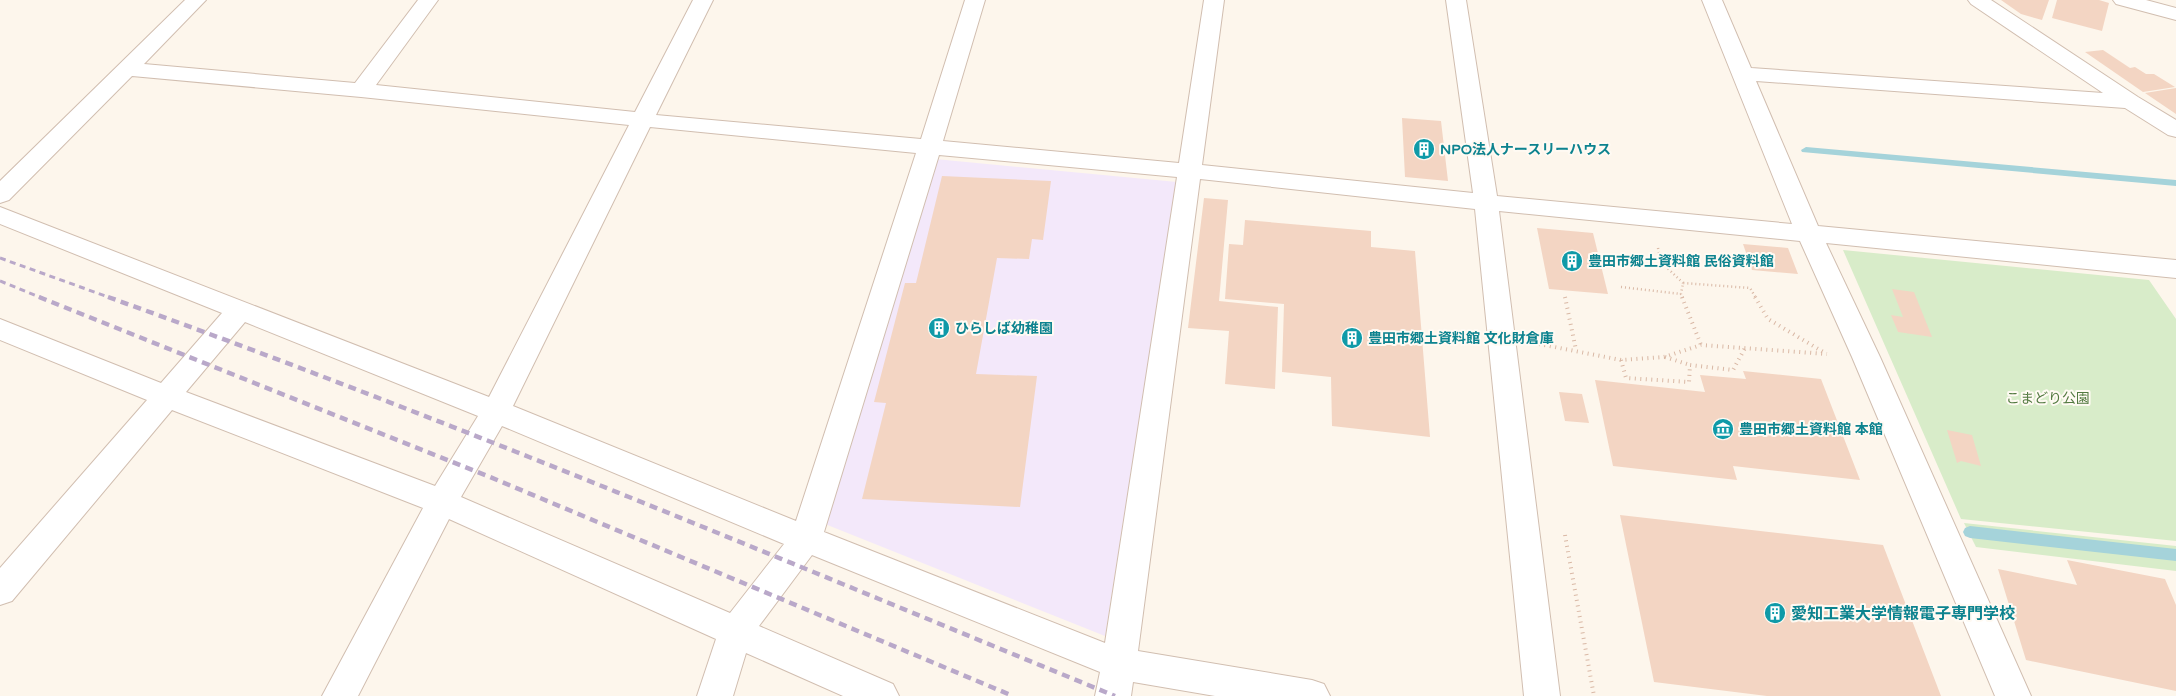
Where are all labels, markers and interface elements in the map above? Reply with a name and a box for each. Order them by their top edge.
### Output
building icon: NPO法人ナースリーハウス [1412,137,1436,161]
place label: NPO法人ナースリーハウス [1440,141,1611,158]
building icon: 豊田市郷土資料館 民俗資料館 [1560,249,1584,273]
place label: 豊田市郷土資料館 民俗資料館 [1588,253,1774,270]
building icon: ひらしば幼稚園 [927,316,951,340]
place label: ひらしば幼稚園 [955,320,1053,337]
building icon: 豊田市郷土資料館 文化財倉庫 [1340,326,1364,350]
place label: 豊田市郷土資料館 文化財倉庫 [1368,330,1554,347]
park label: こまどり公園 [2006,390,2090,407]
museum icon: 豊田市郷土資料館 本館 [1711,417,1735,441]
place label: 豊田市郷土資料館 本館 [1739,421,1883,438]
building icon: 愛知工業大学情報電子専門学校 [1763,601,1787,625]
place label: 愛知工業大学情報電子専門学校 [1791,604,2015,624]

